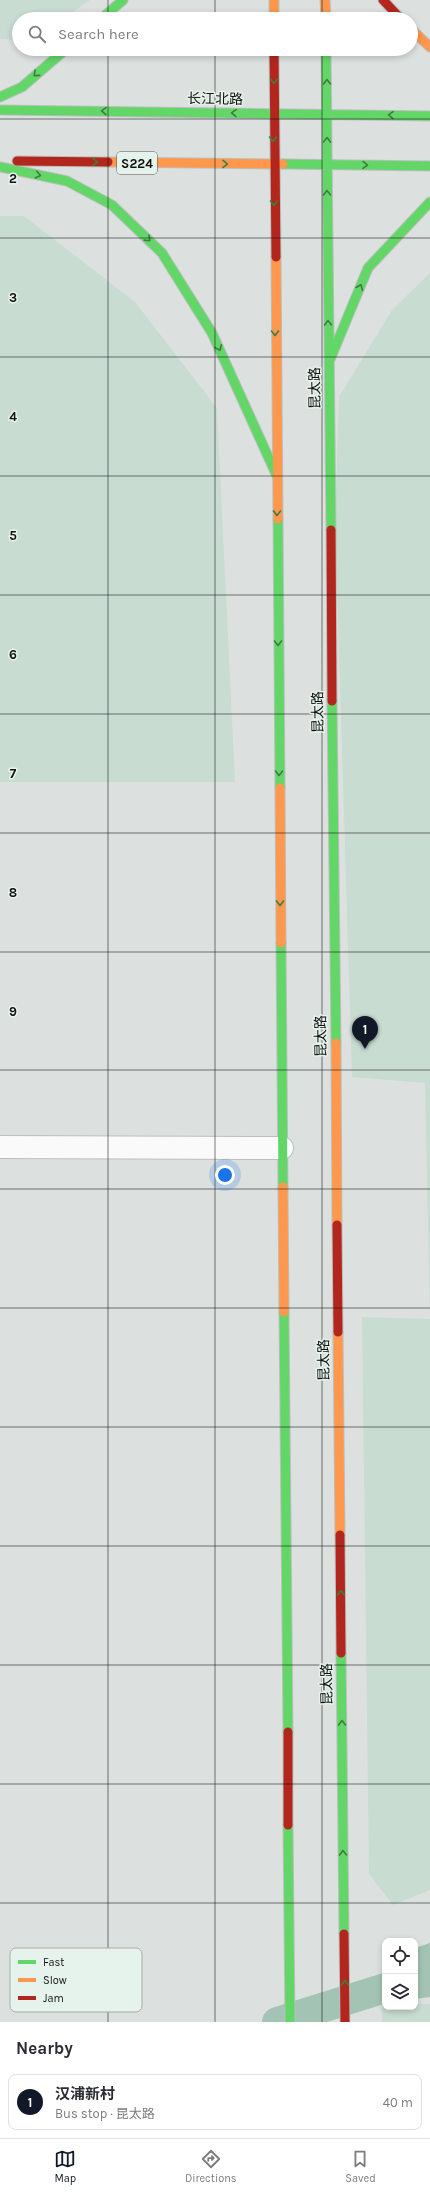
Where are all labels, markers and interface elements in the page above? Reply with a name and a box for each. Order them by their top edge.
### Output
search box [12,12,418,56]
icon: search [26,23,48,45]
text: Search here [58,25,139,43]
one-way arrow [33,70,41,77]
one-way arrow [270,78,278,84]
one-way arrow [323,79,331,85]
street label: 长江北路 [187,90,243,108]
one-way arrow [101,107,107,115]
one-way arrow [231,109,237,117]
one-way arrow [388,111,394,119]
one-way arrow [269,136,278,142]
one-way arrow [323,137,331,143]
road number: S224 [117,152,157,174]
one-way arrow [92,158,98,166]
one-way arrow [222,160,228,168]
one-way arrow [362,161,368,170]
text: 2 [9,171,17,186]
one-way arrow [35,171,41,179]
one-way arrow [323,190,331,196]
one-way arrow [270,200,278,206]
one-way arrow [143,235,151,242]
one-way arrow [355,284,363,292]
text: 3 [9,290,17,305]
one-way arrow [324,320,332,326]
one-way arrow [271,330,279,336]
one-way arrow [214,343,222,351]
street label: 昆太路 [306,367,324,409]
text: 4 [9,409,17,424]
one-way arrow [272,510,281,516]
text: 5 [9,528,17,543]
one-way arrow [274,640,282,646]
text: 6 [9,647,17,662]
street label: 昆太路 [309,691,327,733]
text: 7 [10,766,17,781]
one-way arrow [275,770,283,776]
text: 8 [9,885,17,900]
one-way arrow [276,900,284,906]
text: 9 [9,1004,17,1019]
street label: 昆太路 [312,1015,330,1057]
pin: 1 [352,1016,378,1049]
your location [215,1165,235,1185]
street label: 昆太路 [315,1339,333,1381]
one-way arrow [337,1590,345,1596]
street label: 昆太路 [318,1663,336,1705]
one-way arrow [338,1720,346,1726]
one-way arrow [339,1850,347,1856]
map controls [382,1938,418,2010]
button: locate [382,1938,418,1974]
legend [10,1948,142,2012]
text: Fast [43,1956,64,1969]
text: Slow [43,1974,67,1987]
button: layers [382,1974,418,2010]
one-way arrow [340,1980,349,1986]
text: Jam [43,1992,64,2005]
text: Nearby [16,2038,73,2058]
text: 汉浦新村 [55,2085,115,2103]
text: 1 [28,2095,32,2110]
text: 40 m [383,2095,413,2110]
text: Bus stop · 昆太路 [55,2106,155,2121]
tab: Map [54,2148,76,2185]
tab: Directions [185,2148,237,2185]
tab: Saved [345,2148,376,2185]

